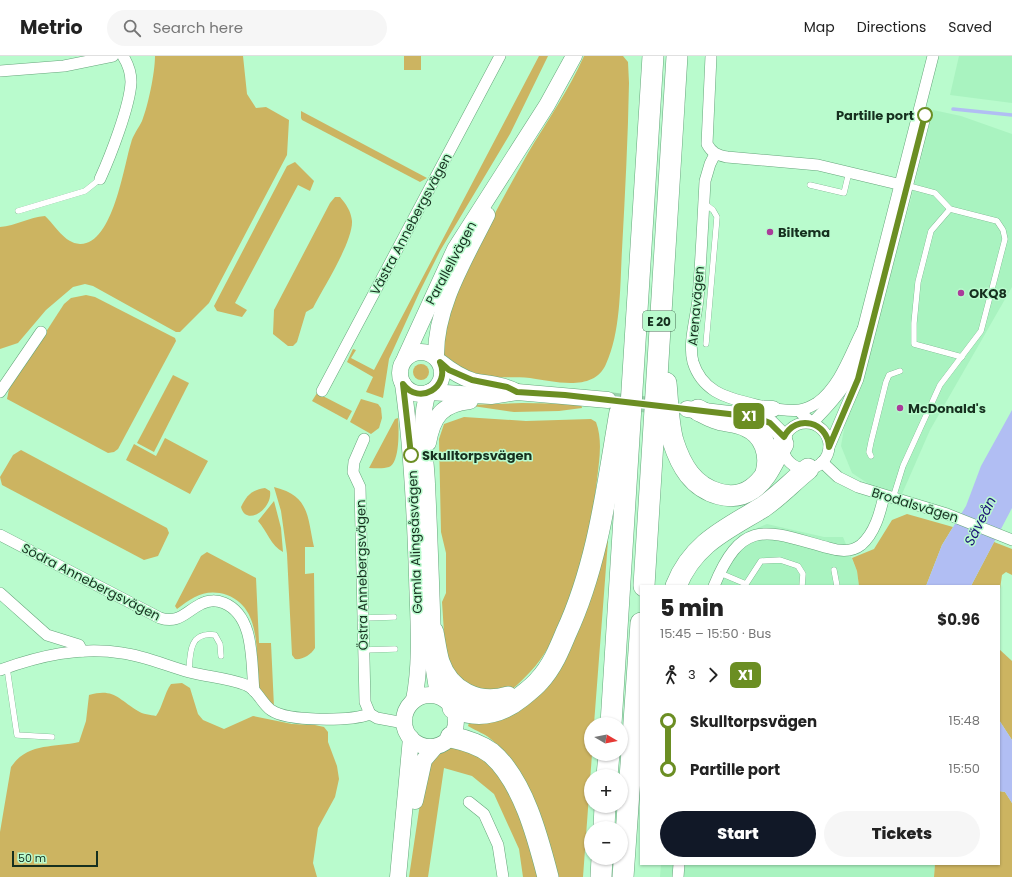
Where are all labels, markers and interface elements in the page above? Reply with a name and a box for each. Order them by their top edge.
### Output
search box [107,10,387,46]
text: Metrio [20,14,83,41]
icon: search [121,17,143,39]
text: Search here [153,17,243,38]
text: Map [804,17,835,37]
text: Directions [857,17,926,37]
text: Saved [948,17,992,37]
place label: Partille port [836,106,914,125]
marker: Partille port [917,107,933,123]
street label: Västra Annebergsvägen [365,150,457,298]
street label: Parallellvägen [421,218,481,308]
place label: Biltema [778,223,830,242]
marker: Biltema [765,227,775,237]
street label: Arenavägen [683,265,709,347]
place label: OKQ8 [969,284,1007,303]
marker: OKQ8 [956,288,966,298]
road number: E 20 [643,311,675,331]
place label: McDonald's [908,399,986,418]
line badge: X1 [731,403,767,429]
marker: McDonald's [895,403,905,413]
text: X1 [741,406,757,426]
place label: Skulltorpsvägen [422,446,532,465]
marker: Skulltorpsvägen [403,447,419,463]
street label: Gamla Alingsåsvägen [403,470,427,614]
street label: Brodalsvägen [869,483,961,527]
water label: Säveån [959,493,1001,549]
street label: Östra Annebergsvägen [351,499,373,651]
street label: Södra Annebergsvägen [18,539,164,625]
text: 5 min [660,593,724,624]
text: $0.96 [937,609,980,630]
text: 15:45 – 15:50 · Bus [660,624,771,643]
icon: walk [660,664,682,686]
icon: forward [702,664,724,686]
text: 3 [688,665,696,684]
text: X1 [738,665,753,685]
text: Skulltorpsvägen [690,711,817,732]
text: 15:48 [949,711,980,730]
north arrow [584,717,628,761]
map controls [584,717,628,865]
text: Partille port [690,759,780,780]
text: 15:50 [949,759,980,778]
button: + [584,769,628,813]
button: Start [660,811,816,857]
button: Tickets [824,811,980,857]
button: − [584,821,628,865]
scale bar [12,849,98,868]
text: 50 m [18,850,46,866]

